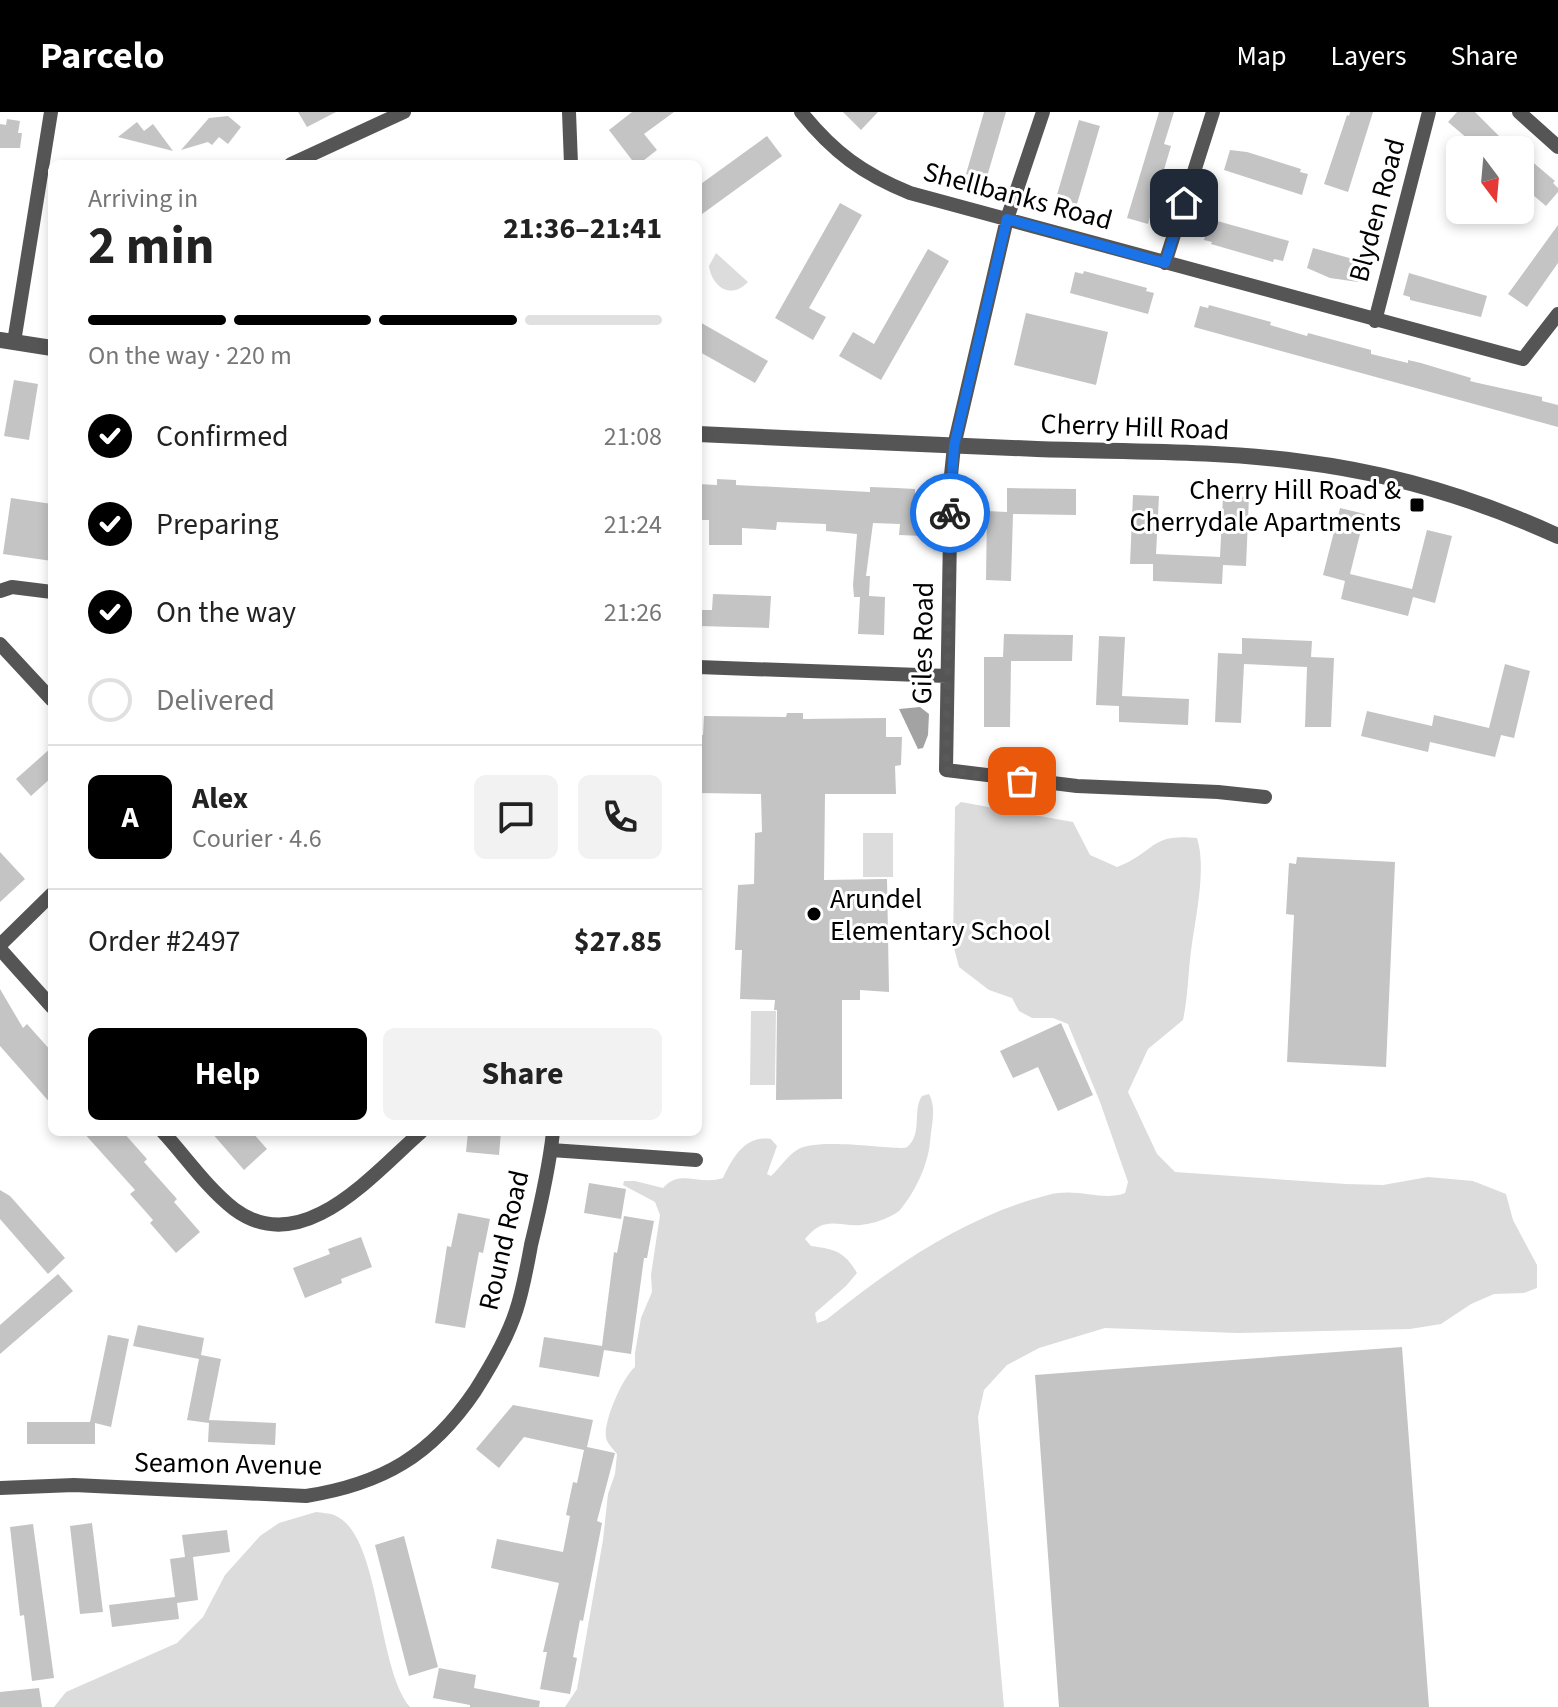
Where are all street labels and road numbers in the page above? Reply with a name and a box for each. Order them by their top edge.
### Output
street label: Blyden Road [1339,134,1415,286]
street label: Shellbanks Road [919,152,1117,240]
street label: Cherry Hill Road [1040,404,1230,450]
street label: Giles Road [902,581,944,705]
street label: Round Road [468,1166,540,1314]
street label: Seamon Avenue [134,1442,322,1486]

